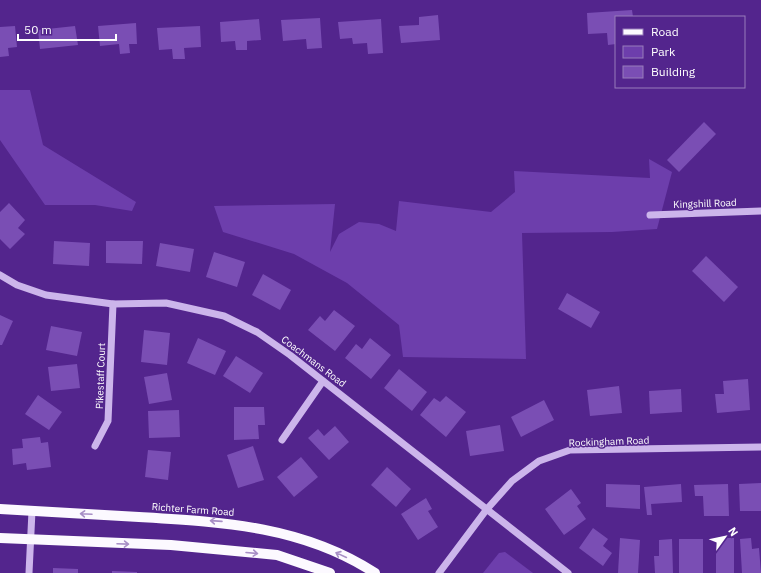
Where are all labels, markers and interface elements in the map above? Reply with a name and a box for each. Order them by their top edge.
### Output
scale bar [18,16,116,42]
legend [615,16,745,88]
text: 50 m [24,22,52,37]
text: Road [651,24,679,39]
text: Park [651,44,676,59]
text: Building [651,64,696,79]
street label: Kingshill Road [673,196,737,211]
street label: Coachmans Road [279,333,349,390]
street label: Pikestaff Court [93,342,108,409]
street label: Rockingham Road [568,434,650,449]
street label: Richter Farm Road [151,500,235,519]
one-way arrow [80,510,93,518]
north arrow [705,517,745,557]
one-way arrow [210,518,223,525]
text: N [725,524,741,539]
one-way arrow [116,540,129,547]
one-way arrow [246,549,259,557]
one-way arrow [335,551,347,558]

